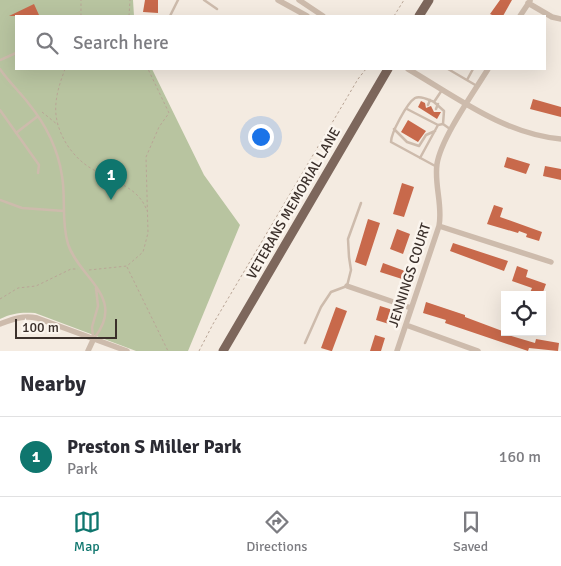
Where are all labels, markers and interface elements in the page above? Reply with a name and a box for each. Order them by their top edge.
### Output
search box [15,15,546,70]
icon: search [33,29,61,57]
text: Search here [73,31,169,55]
street label: VETERANS MEMORIAL LANE [243,124,344,282]
your location [248,124,274,150]
pin: 1 [95,159,127,200]
street label: JENNINGS COURT [385,221,434,330]
map controls [501,291,546,336]
button: locate [501,291,546,336]
scale bar [15,316,118,339]
text: 100 m [22,319,59,336]
text: Nearby [20,371,86,397]
text: Preston S Miller Park [67,435,242,459]
text: 1 [32,447,40,467]
text: 160 m [499,447,541,467]
text: Park [67,459,98,479]
tab: Map [73,508,101,555]
tab: Directions [246,508,307,555]
tab: Saved [453,508,488,555]

